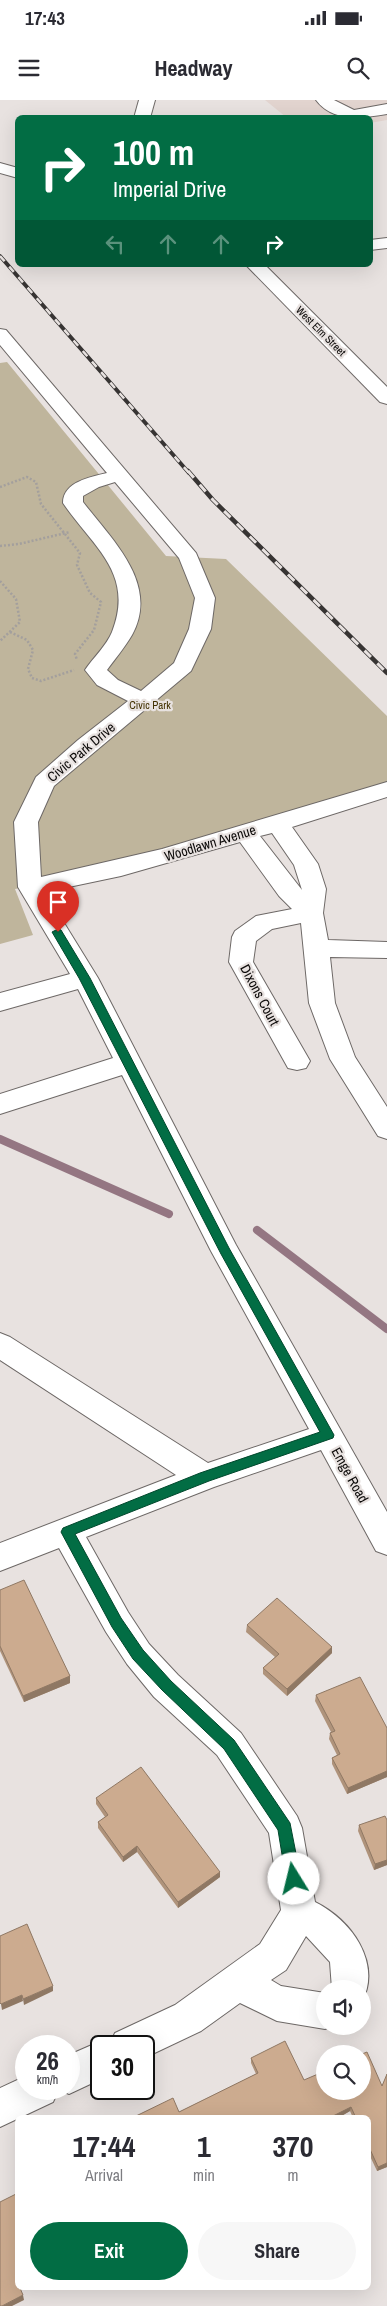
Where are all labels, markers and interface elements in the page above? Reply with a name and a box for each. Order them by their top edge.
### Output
text: 17:43 [25,5,65,31]
text: Headway [154,53,233,83]
icon: menu [15,54,43,82]
icon: search [344,54,372,82]
text: 100 m [113,129,194,176]
icon: right [30,135,95,200]
text: Imperial Drive [113,174,226,204]
icon: left [101,230,129,258]
icon: ahead [154,230,182,258]
icon: ahead [207,230,235,258]
icon: right [260,230,288,258]
street label: West Elm Street [293,303,349,359]
park label: Civic Park [129,698,171,712]
street label: Civic Park Drive [43,718,119,786]
street label: Woodlawn Avenue [162,821,258,865]
pin [37,881,79,932]
icon: arrive [44,888,72,916]
street label: Dixons Court [236,961,284,1029]
street label: Emge Road [327,1444,373,1506]
position arrow [267,1852,319,1904]
map controls [316,1980,371,2100]
button: sound [316,1980,371,2035]
speed limit sign: 30 [90,2035,155,2100]
text: 26 [36,2044,59,2078]
button: search [316,2045,371,2100]
text: km/h [37,2072,58,2088]
text: 17:44 [73,2126,135,2166]
text: 1 [197,2126,211,2166]
text: 370 [272,2126,313,2166]
text: Arrival [85,2164,123,2186]
text: min [193,2164,215,2186]
text: m [287,2164,298,2186]
button: Exit [30,2222,188,2280]
button: Share [198,2222,356,2280]

